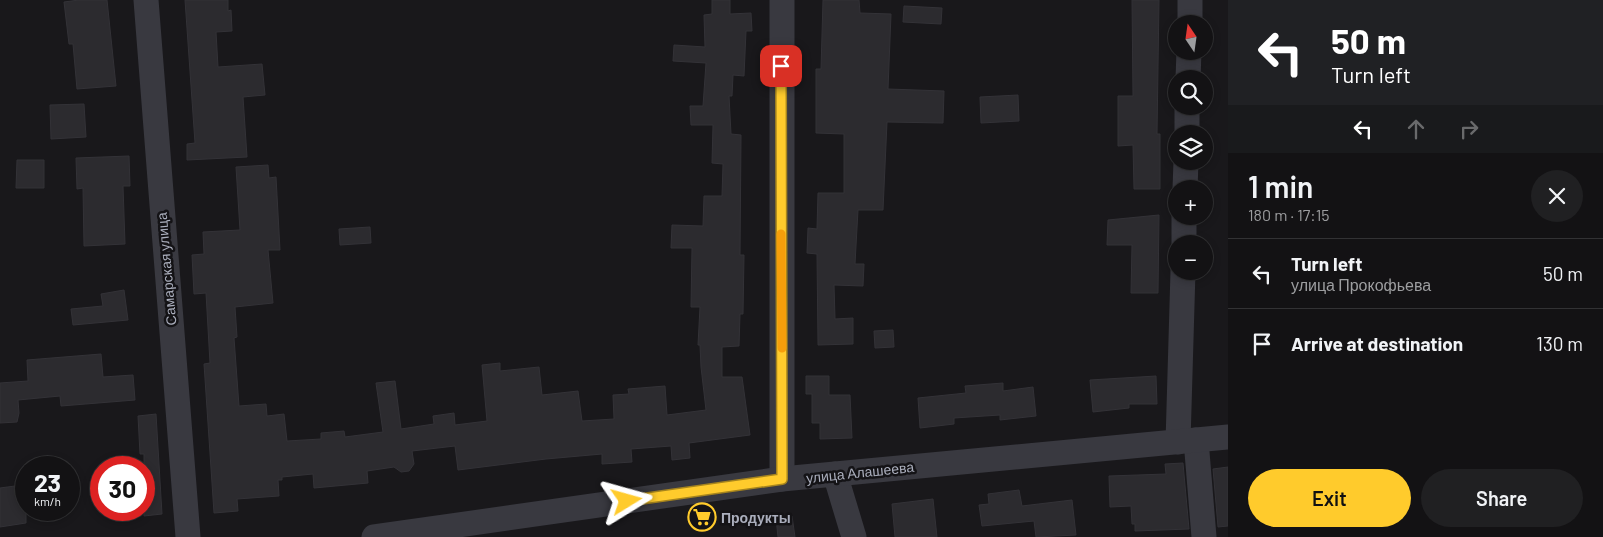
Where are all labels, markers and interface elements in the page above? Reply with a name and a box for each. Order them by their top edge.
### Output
north arrow [1168,15,1212,60]
map controls [1168,15,1213,280]
text: 50 m [1331,19,1406,61]
icon: left [1248,20,1313,85]
pin [760,45,802,87]
icon: arrive [767,52,795,80]
text: Turn left [1331,61,1411,87]
button: search [1168,70,1213,115]
icon: left [1349,115,1377,143]
icon: ahead [1402,115,1430,143]
icon: right [1455,115,1483,143]
button: layers [1168,125,1213,170]
text: 1 min [1248,168,1313,204]
button: close [1531,170,1583,222]
button: + [1168,180,1213,225]
text: 180 m · 17:15 [1248,205,1330,224]
street label: Самарская улица [153,212,179,326]
button: − [1168,235,1213,280]
text: Turn left [1291,252,1362,275]
icon: left [1248,260,1276,288]
text: 50 m [1543,262,1583,285]
text: улица Прокофьева [1291,275,1431,294]
icon: arrive [1248,330,1276,358]
text: Arrive at destination [1291,332,1463,355]
text: 130 m [1536,332,1583,355]
speed limit sign: 30 [90,456,155,521]
street label: улица Алашеева [805,458,915,486]
text: 23 [34,467,61,497]
button: Exit [1248,469,1411,527]
button: Share [1421,469,1583,527]
position arrow [600,474,652,526]
text: km/h [34,494,61,508]
supermarket icon: Продукты [687,502,717,532]
place label: Продукты [721,509,791,526]

